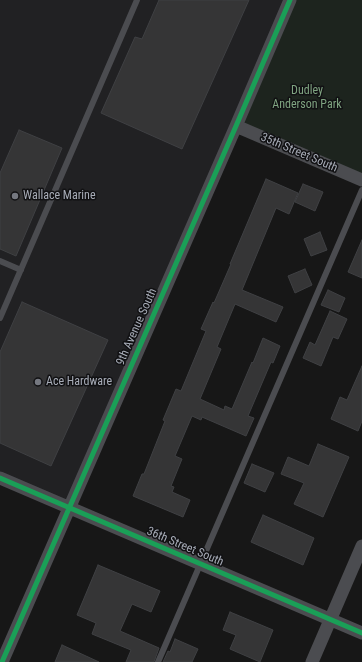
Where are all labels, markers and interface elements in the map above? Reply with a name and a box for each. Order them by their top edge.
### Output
park label: Dudley Anderson Park [272,84,342,112]
street label: 35th Street South [258,130,340,176]
place label: Wallace Marine [23,189,96,203]
marker: Wallace Marine [10,191,20,201]
street label: 9th Avenue South [114,286,160,368]
place label: Ace Hardware [46,375,112,389]
marker: Ace Hardware [33,377,43,387]
street label: 36th Street South [144,524,226,570]

